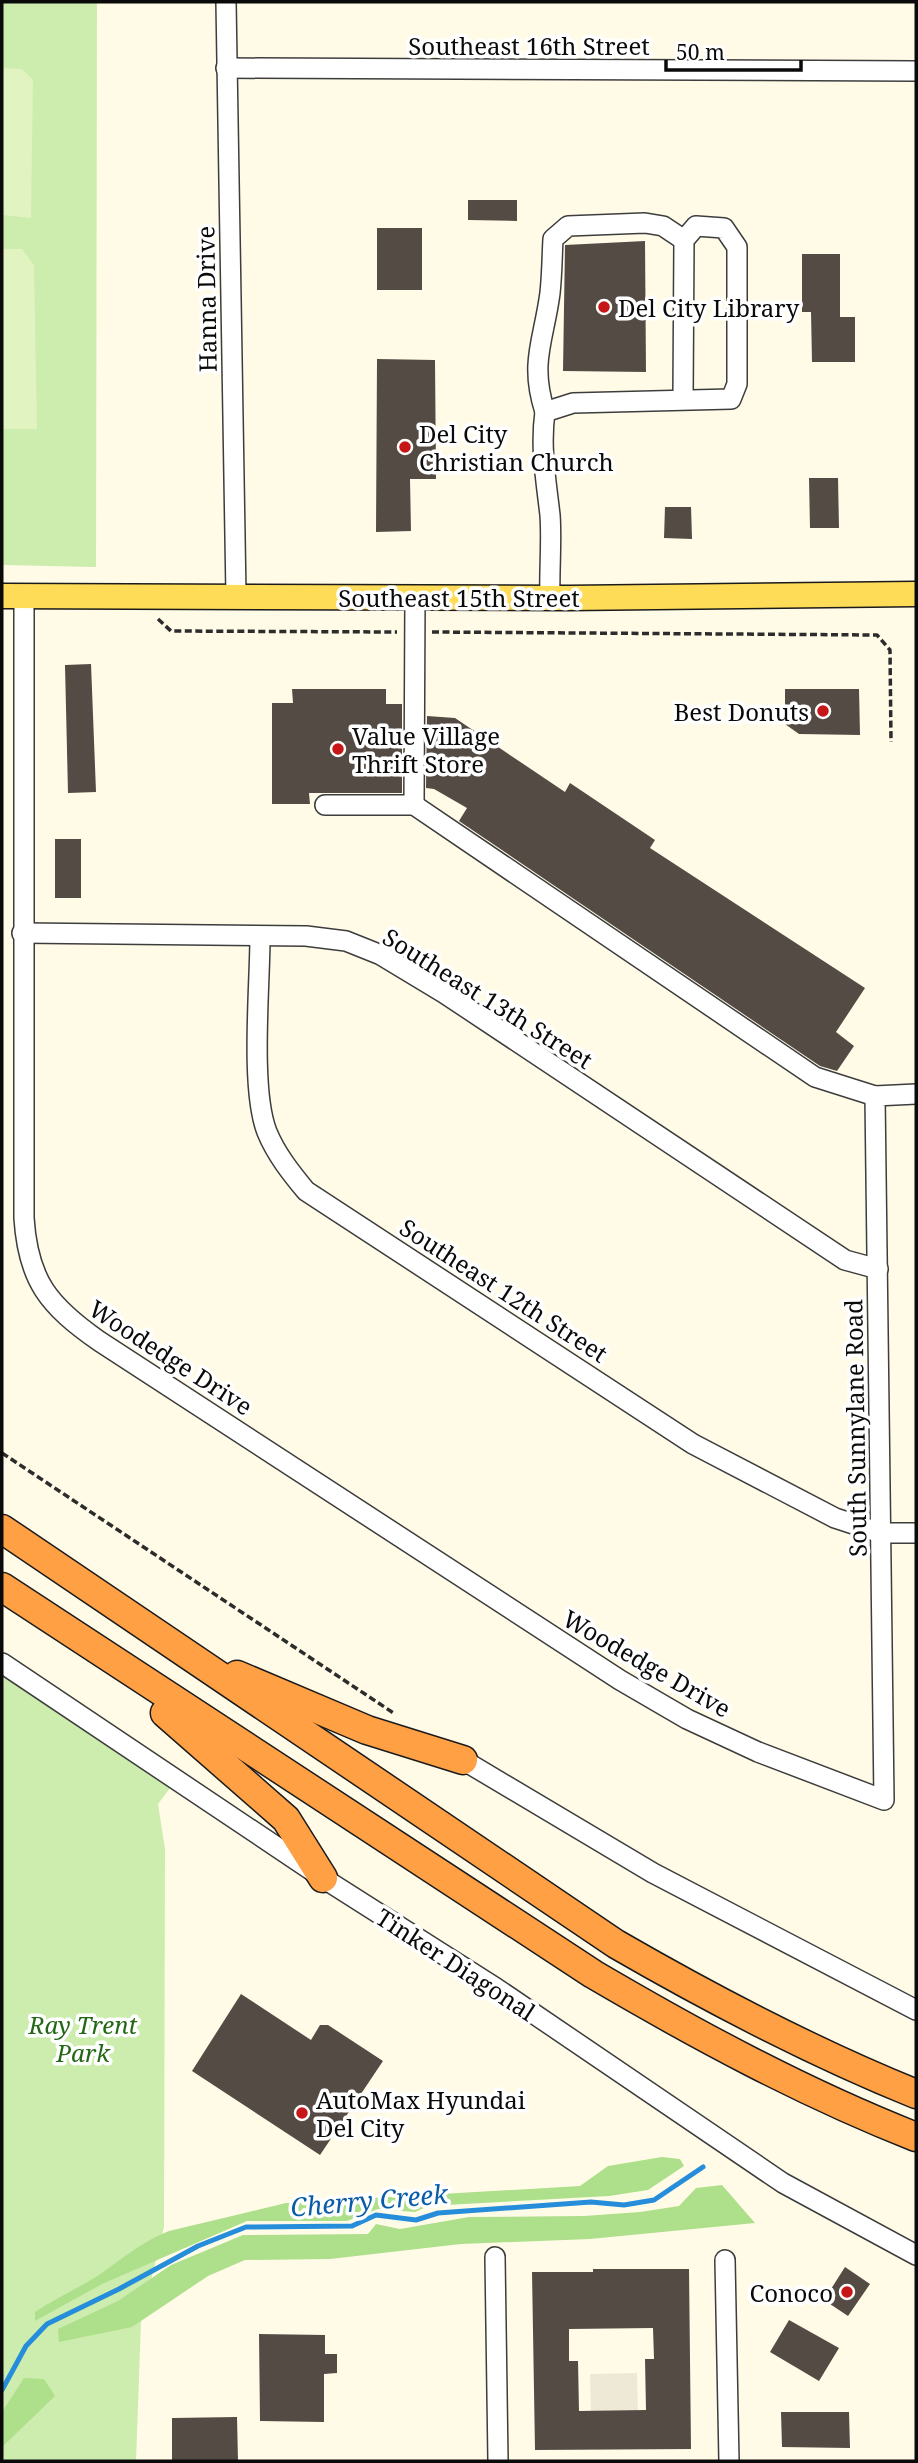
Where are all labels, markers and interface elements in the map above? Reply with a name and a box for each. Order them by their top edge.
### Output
scale bar [666,28,801,72]
street label: Southeast 16th Street [408,29,650,62]
text: 50 m [676,38,725,66]
street label: Hanna Drive [188,226,224,372]
place label: Del City Library [618,291,800,324]
marker: Del City Library [596,299,612,315]
place label: Del City Christian Church [419,417,614,478]
marker: Del City Christian Church [397,439,413,455]
street label: Southeast 15th Street [338,581,580,614]
place label: Best Donuts [674,695,809,728]
marker: Best Donuts [815,703,831,719]
place label: Value Village Thrift Store [352,719,500,780]
marker: Value Village Thrift Store [330,741,346,757]
street label: Southeast 13th Street [377,920,599,1076]
street label: Southeast 12th Street [394,1210,614,1370]
street label: Woodedge Drive [83,1292,259,1422]
street label: South Sunnylane Road [836,1299,874,1557]
street label: Woodedge Drive [557,1601,737,1725]
street label: Tinker Diagonal [370,1900,542,2028]
park label: Ray Trent Park [28,2008,138,2069]
place label: AutoMax Hyundai Del City [316,2083,526,2144]
marker: AutoMax Hyundai Del City [294,2105,310,2121]
water label: Cherry Creek [289,2175,450,2225]
place label: Conoco [749,2276,833,2309]
marker: Conoco [839,2284,855,2300]

